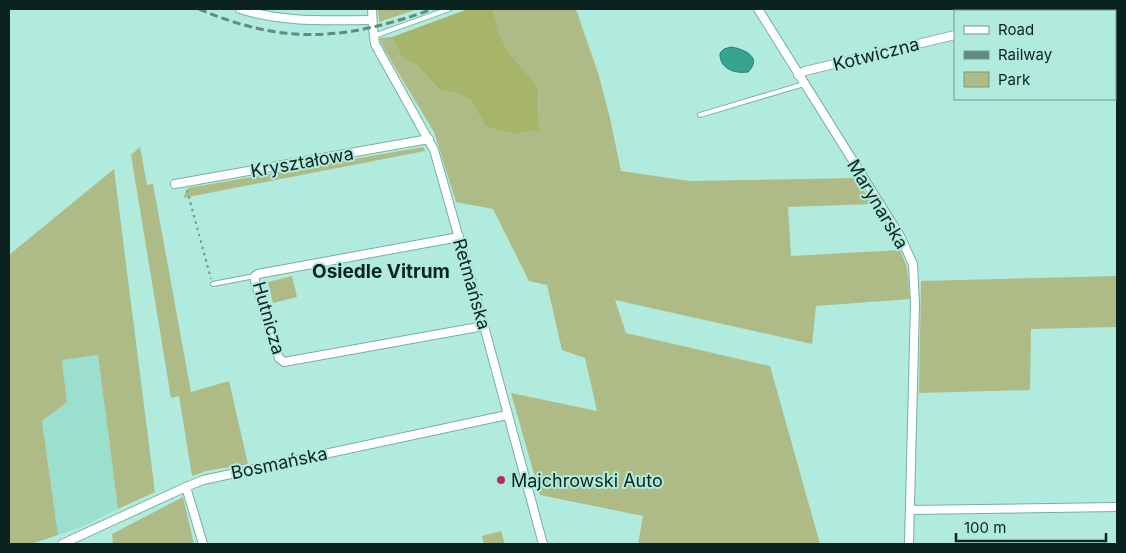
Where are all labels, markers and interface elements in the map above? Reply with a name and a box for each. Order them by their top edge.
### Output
legend [954,10,1116,100]
text: Road [998,20,1034,39]
street label: Kotwiczna [831,33,921,75]
text: Railway [998,45,1053,64]
text: Park [998,70,1031,89]
street label: Kryształowa [249,143,355,181]
street label: Marynarska [843,155,913,253]
street label: Retmańska [449,236,495,332]
district label: Osiedle Vitrum [312,260,450,283]
street label: Hutnicza [249,279,289,357]
street label: Bosmańska [229,443,329,483]
place label: Majchrowski Auto [511,470,663,491]
marker: Majchrowski Auto [495,474,507,486]
scale bar [956,510,1106,542]
text: 100 m [964,518,1006,537]

